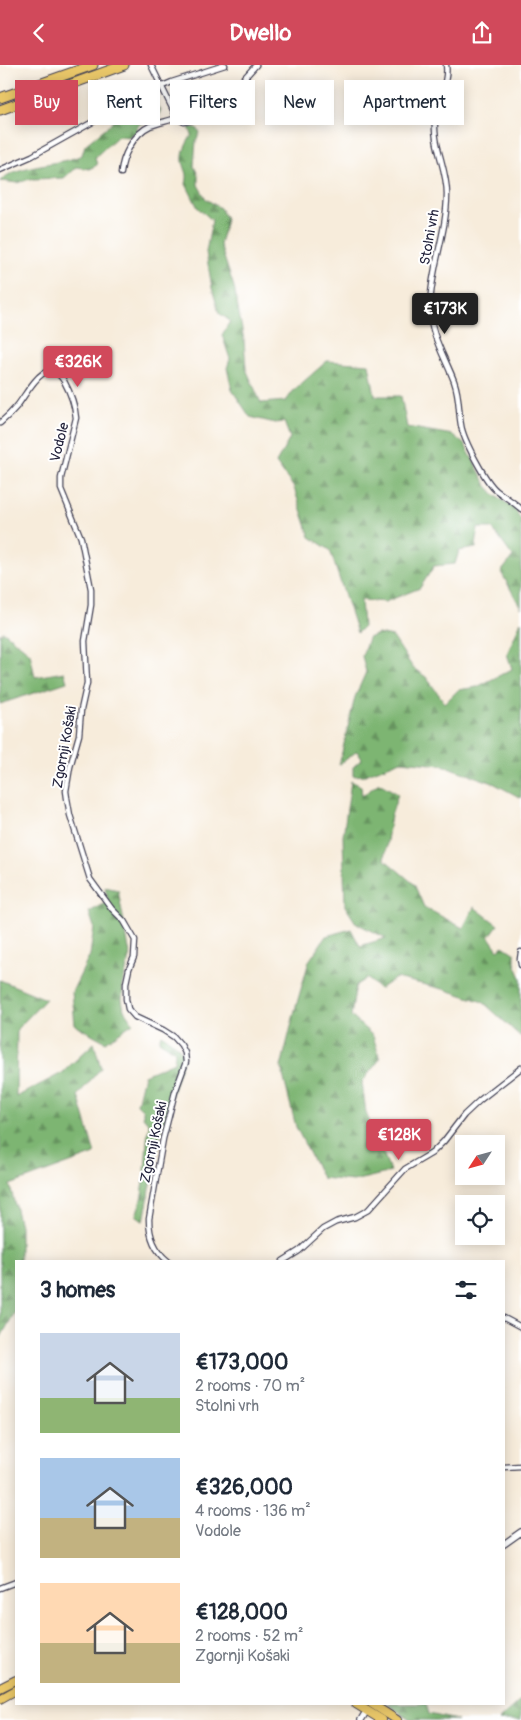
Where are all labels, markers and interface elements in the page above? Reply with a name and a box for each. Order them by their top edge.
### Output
icon: back [25,19,53,47]
text: Dwello [230,19,291,47]
icon: share [468,19,496,47]
chip: Buy [15,80,78,125]
chip: Rent [88,80,160,125]
chip: Filters [170,80,255,125]
chip: New [265,80,334,125]
chip: Apartment [344,80,464,125]
street label: Stolni vrh [416,208,443,266]
pin: €173K [410,293,480,335]
text: €173K [423,299,467,319]
pin: €326K [43,345,113,388]
text: €326K [54,352,102,372]
street label: Vodole [46,420,73,464]
street label: Zgornji Košaki [49,704,80,789]
street label: Zgornji Košaki [137,1099,171,1184]
pin: €128K [364,1119,434,1161]
text: €128K [377,1125,421,1145]
north arrow [455,1135,505,1185]
map controls [455,1135,505,1245]
button: locate [455,1195,505,1245]
icon: filters [452,1276,480,1304]
text: 3 homes [40,1277,115,1304]
text: €173,000 [195,1349,288,1376]
icon: home [80,1353,140,1413]
text: 2 rooms · 70 m² [195,1376,305,1396]
text: Stolni vrh [195,1396,259,1416]
text: €326,000 [195,1474,293,1501]
icon: home [80,1478,140,1538]
text: 4 rooms · 136 m² [195,1501,311,1521]
text: Vodole [195,1521,241,1541]
text: €128,000 [195,1599,288,1626]
icon: home [80,1603,140,1663]
text: 2 rooms · 52 m² [195,1626,304,1646]
text: Zgornji Košaki [195,1646,290,1666]

